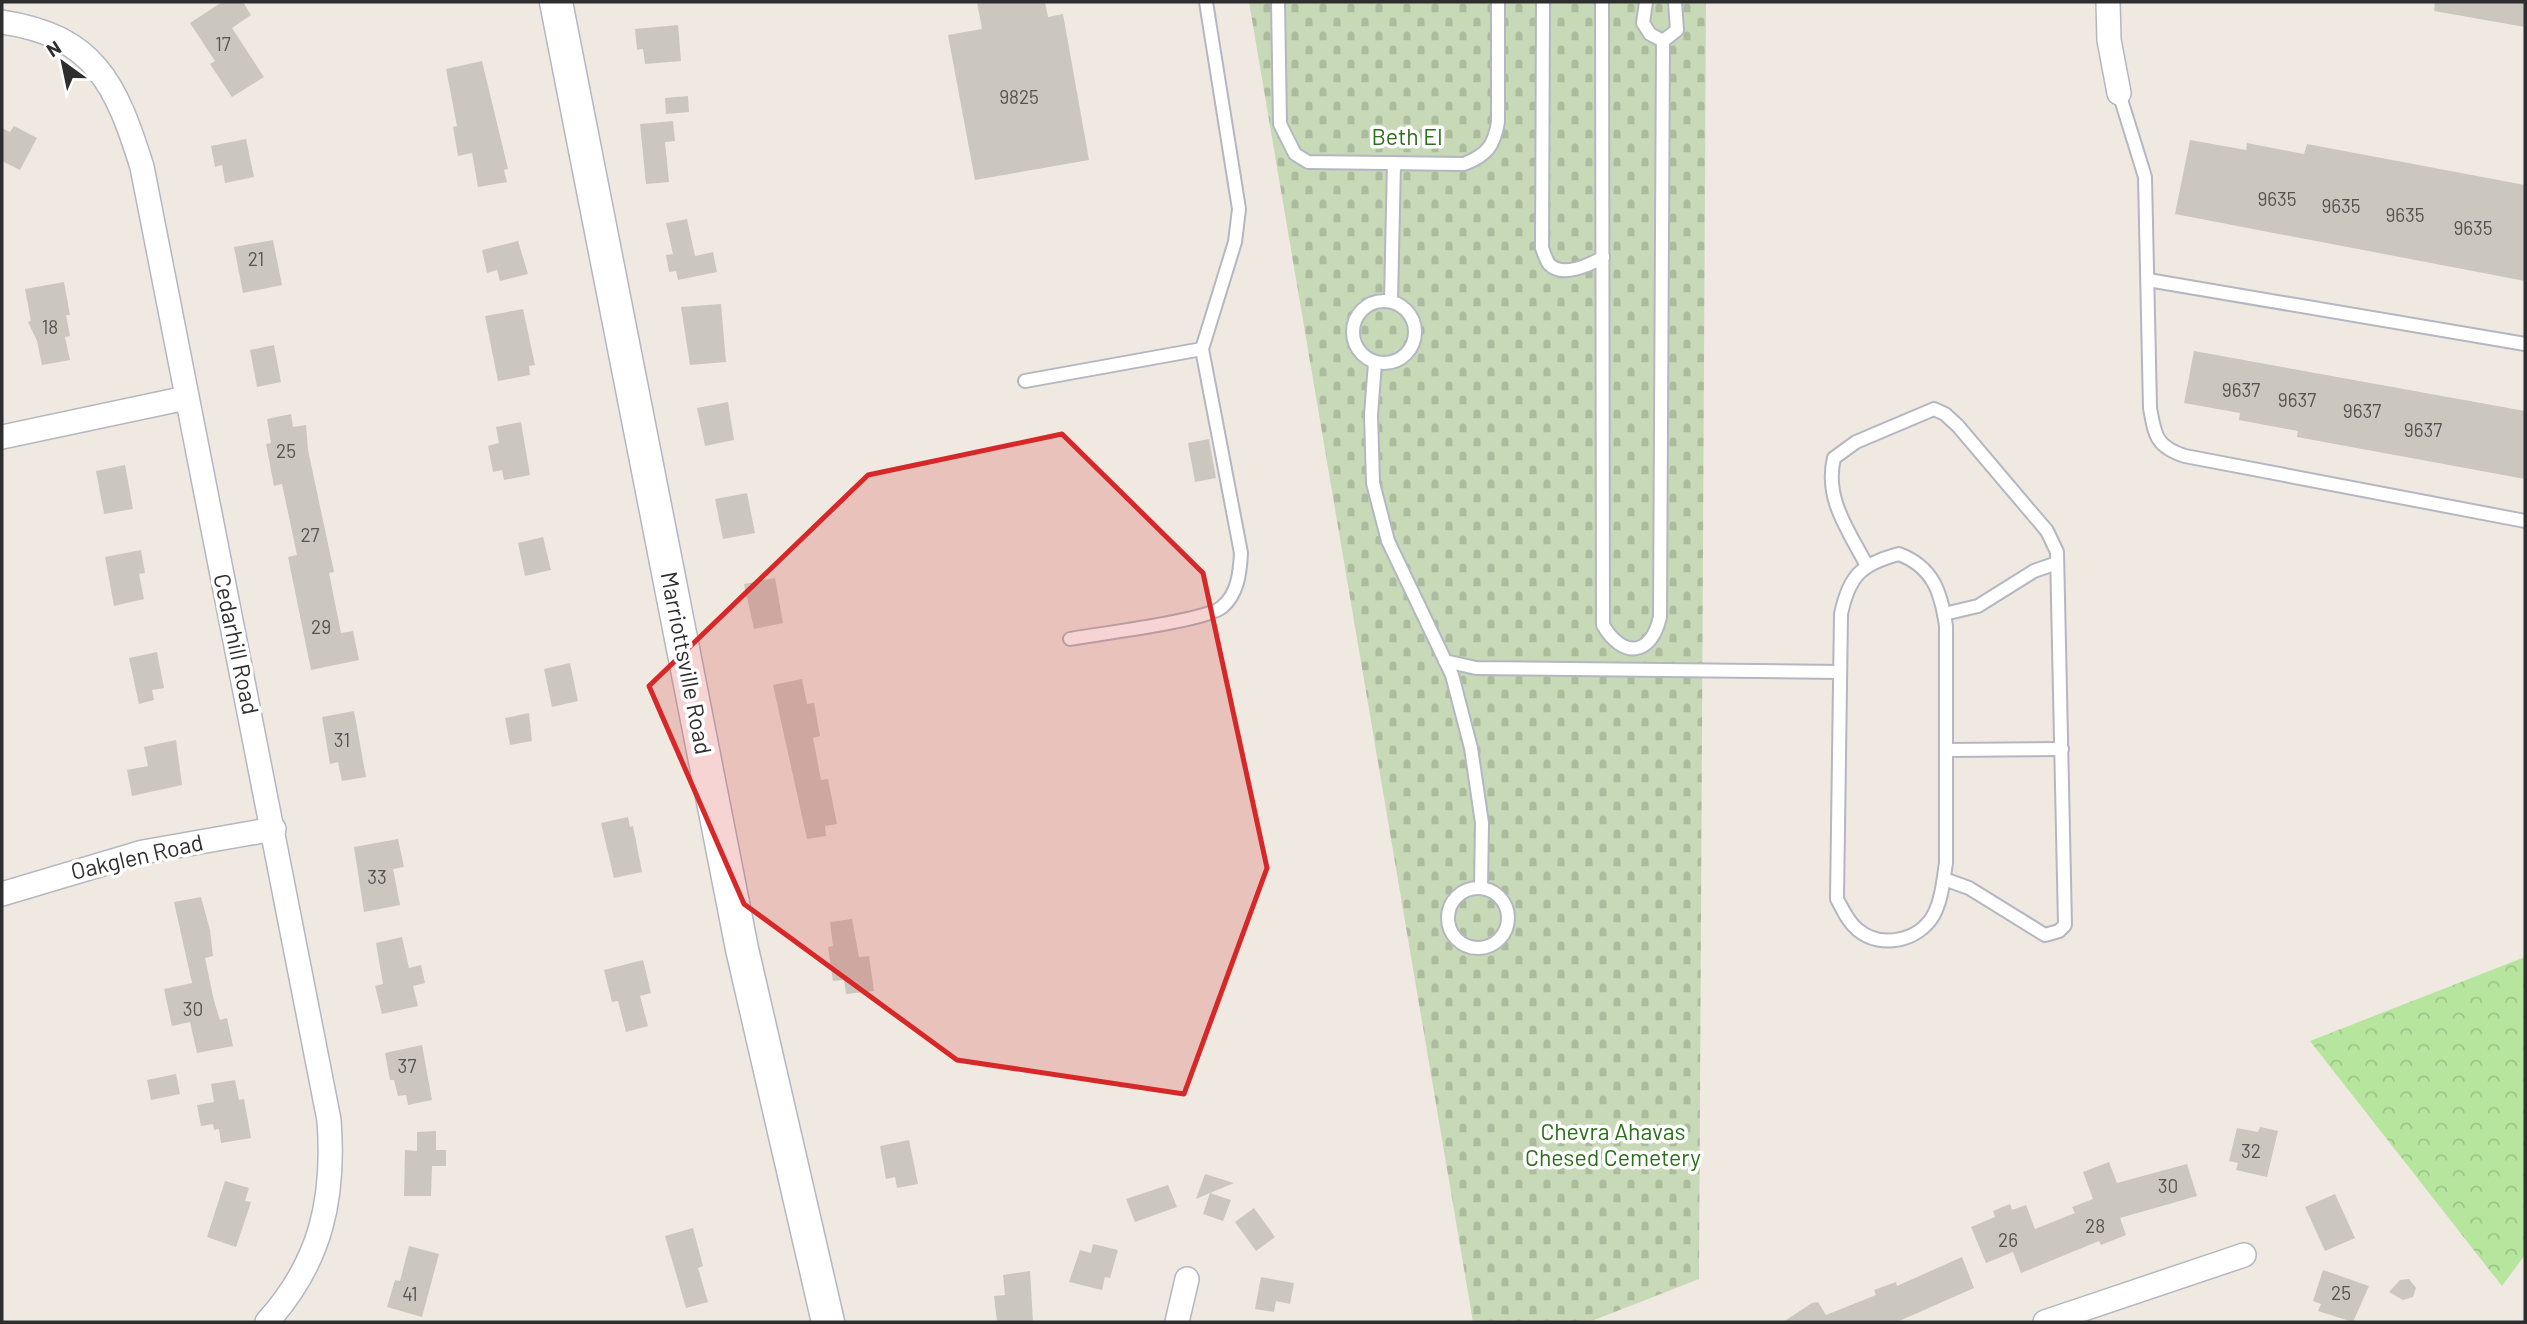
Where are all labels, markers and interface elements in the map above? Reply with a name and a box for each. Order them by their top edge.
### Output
north arrow [28,28,98,98]
house number: 17 [215,32,231,55]
text: N [42,35,65,61]
house number: 9825 [999,85,1039,108]
park label: Beth El [1371,122,1443,150]
house number: 9635 [2257,187,2297,210]
house number: 9635 [2321,194,2361,217]
house number: 9635 [2385,203,2425,226]
house number: 9635 [2453,216,2493,239]
house number: 21 [248,247,264,270]
house number: 18 [42,315,58,338]
house number: 9637 [2222,378,2260,401]
house number: 9637 [2278,388,2316,411]
house number: 9637 [2343,399,2381,422]
house number: 9637 [2404,418,2442,441]
house number: 25 [276,439,296,462]
house number: 27 [300,523,320,546]
street label: Marriottsville Road [656,569,718,756]
street label: Cedarhill Road [208,571,266,717]
house number: 29 [311,615,331,638]
house number: 31 [334,728,350,751]
street label: Oakglen Road [68,827,206,885]
house number: 33 [367,865,387,888]
house number: 30 [183,997,203,1020]
house number: 37 [398,1054,416,1077]
park label: Chevra Ahavas Chesed Cemetery [1525,1117,1701,1171]
house number: 32 [2241,1139,2261,1162]
house number: 30 [2158,1174,2178,1197]
house number: 28 [2085,1214,2105,1237]
house number: 26 [1998,1228,2018,1251]
house number: 25 [2331,1281,2351,1304]
house number: 41 [402,1282,418,1305]

